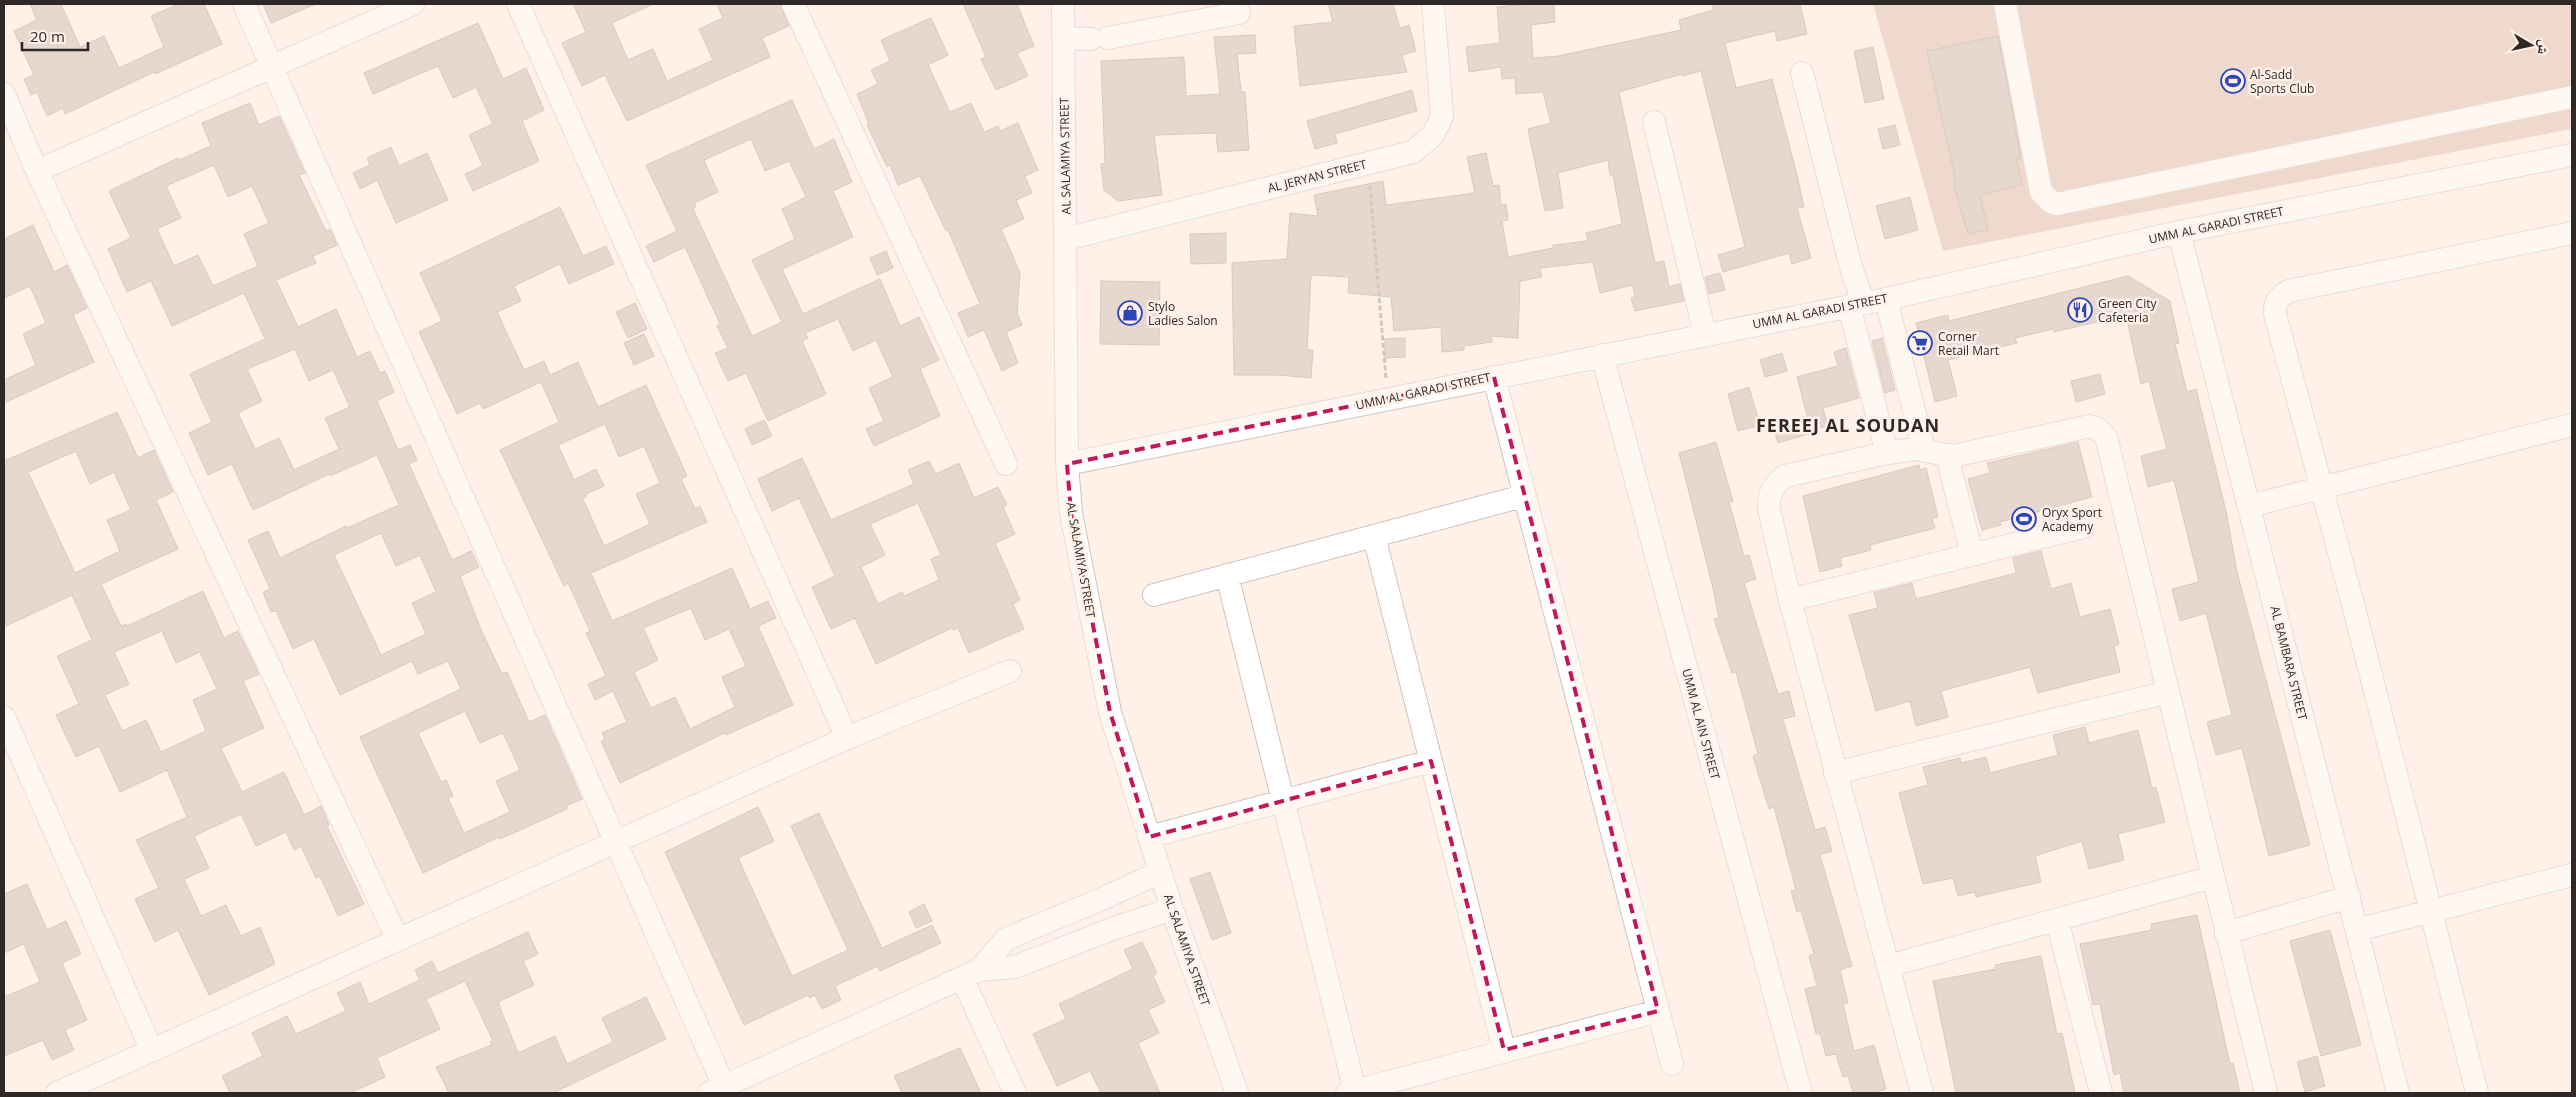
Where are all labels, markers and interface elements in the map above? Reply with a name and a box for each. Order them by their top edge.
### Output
scale bar [22,20,89,52]
north arrow [2506,20,2556,70]
text: 20 m [30,26,65,46]
text: ش [2534,38,2555,56]
place label: Al-Sadd Sports Club [2250,66,2314,97]
sports icon: Al-Sadd Sports Club [2220,68,2246,94]
street label: AL SALAMIYA STREET [1055,97,1075,215]
street label: AL JERYAN STREET [1266,155,1369,196]
street label: UMM AL GARADI STREET [2147,202,2285,248]
street label: UMM AL GARADI STREET [1751,289,1889,332]
place label: Green City Cafeteria [2098,295,2157,326]
restaurant icon: Green City Cafeteria [2067,297,2093,323]
place label: Stylo Ladies Salon [1148,298,1218,329]
shop icon: Stylo Ladies Salon [1117,300,1143,326]
place label: Corner Retail Mart [1938,328,1999,359]
supermarket icon: Corner Retail Mart [1907,330,1933,356]
street label: UMM AL GARADI STREET [1354,368,1492,414]
district label: FEREEJ AL SOUDAN [1756,413,1940,437]
street label: AL SALAMIYA STREET [1062,501,1100,620]
place label: Oryx Sport Academy [2042,504,2102,535]
sports icon: Oryx Sport Academy [2011,506,2037,532]
street label: AL BAMBARA STREET [2267,604,2312,722]
street label: UMM AL AIN STREET [1678,667,1724,782]
street label: AL SALAMIYA STREET [1160,892,1214,1008]

